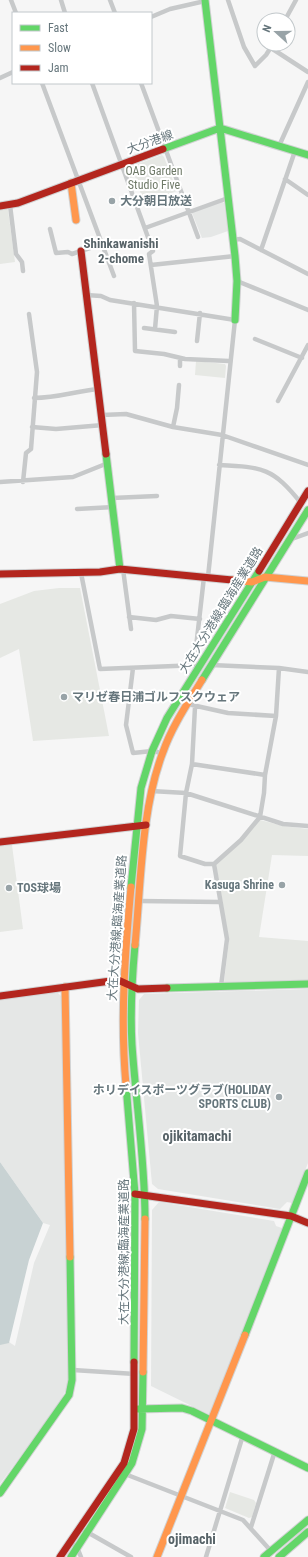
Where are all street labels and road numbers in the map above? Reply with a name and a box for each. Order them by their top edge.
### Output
street label: 大分港線 [125,127,175,157]
street label: 大在大分港線;臨海産業道路 [176,544,266,676]
street label: 大在大分港線;臨海産業道路 [105,854,129,1002]
street label: 大在大分港線;臨海産業道路 [117,1179,131,1325]

